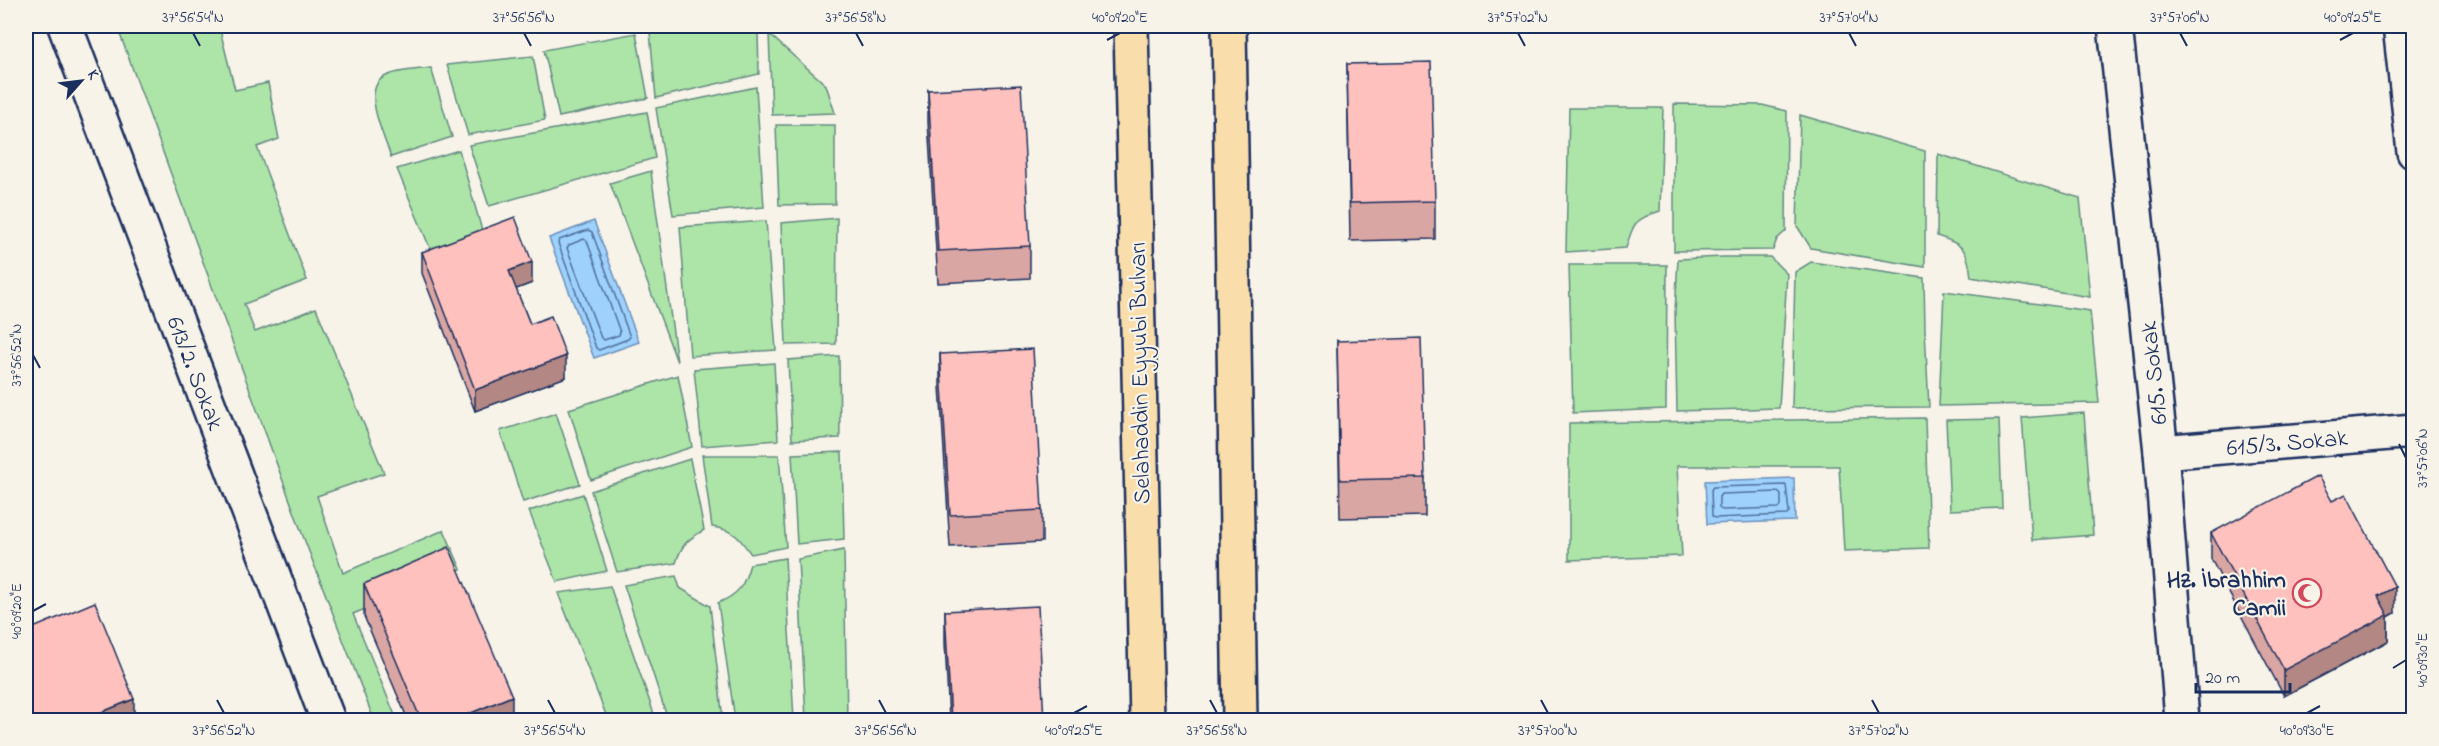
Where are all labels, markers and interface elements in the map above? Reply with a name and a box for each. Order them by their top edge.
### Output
text: 37°56'54"N [162,7,224,29]
text: 37°56'56"N [493,7,555,29]
text: 37°56'58"N [826,7,887,29]
text: 40°09'20"E [1092,7,1148,29]
text: 37°57'02"N [1488,7,1548,29]
text: 37°57'04"N [1819,7,1879,29]
text: 37°57'06"N [2150,7,2210,29]
text: 40°09'25"E [2324,7,2382,29]
north arrow [51,51,111,111]
text: K [80,66,105,85]
street label: Selahaddin Eyyubi Bulvarı [1122,241,1162,504]
street label: 613/2. Sokak [156,312,232,436]
street label: 615. Sokak [2133,319,2178,426]
text: 37°56'52"N [6,324,28,386]
street label: 615/3. Sokak [2225,422,2350,467]
text: 37°57'06"N [2412,428,2434,488]
place label: Hz. İbrahhim Camii [2167,564,2286,627]
mosque icon: Hz. İbrahhim Camii [2291,577,2323,609]
text: 40°09'20"E [6,583,28,639]
text: 40°09'30"E [2412,633,2434,687]
scale bar [2196,656,2290,694]
text: 20 m [2205,666,2240,692]
text: 37°56'52"N [193,720,255,742]
text: 37°56'54"N [524,720,586,742]
text: 37°56'56"N [855,720,917,742]
text: 40°09'25"E [1045,720,1103,742]
text: 37°56'58"N [1187,720,1248,742]
text: 37°57'00"N [1518,720,1578,742]
text: 37°57'02"N [1849,720,1909,742]
text: 40°09'30"E [2280,720,2334,742]

